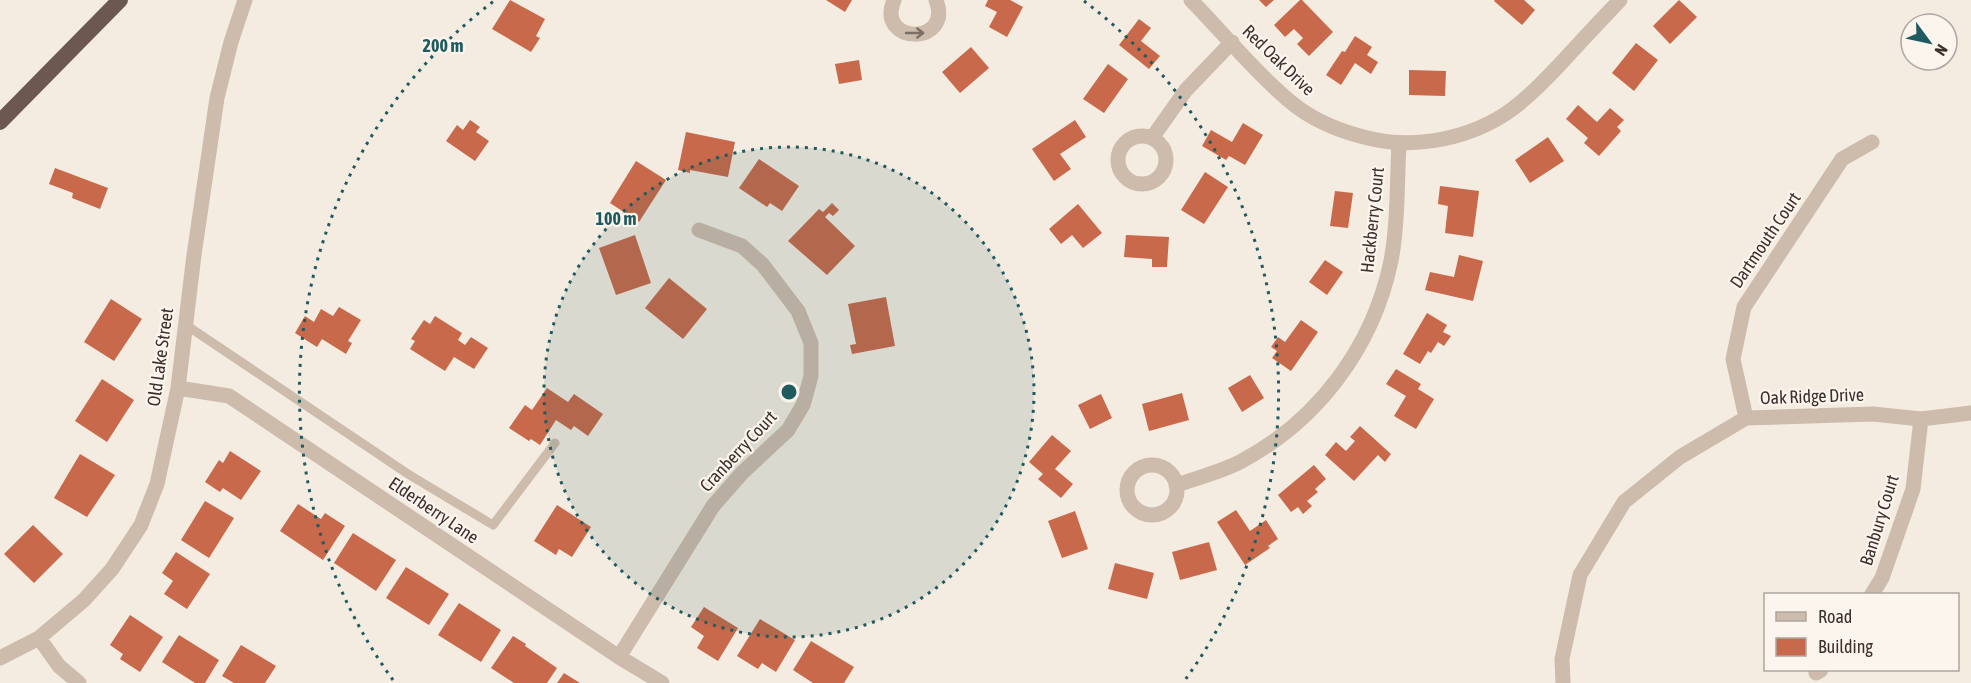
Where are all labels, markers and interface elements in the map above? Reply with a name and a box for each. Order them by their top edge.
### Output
north arrow [1899,12,1959,72]
street label: Red Oak Drive [1239,20,1319,100]
one-way arrow [905,27,924,39]
text: 200 m [423,35,463,56]
text: N [1931,41,1952,59]
street label: Hackberry Court [1356,166,1388,274]
street label: Dartmouth Court [1725,188,1805,292]
text: 100 m [596,208,636,229]
street label: Old Lake Street [143,306,177,408]
centre of rings [779,382,799,402]
street label: Oak Ridge Drive [1760,384,1864,408]
street label: Cranberry Court [695,406,781,496]
street label: Elderberry Lane [385,472,483,548]
street label: Banbury Court [1855,472,1903,568]
legend [1764,593,1959,671]
text: Road [1818,606,1852,627]
text: Building [1818,636,1873,657]

